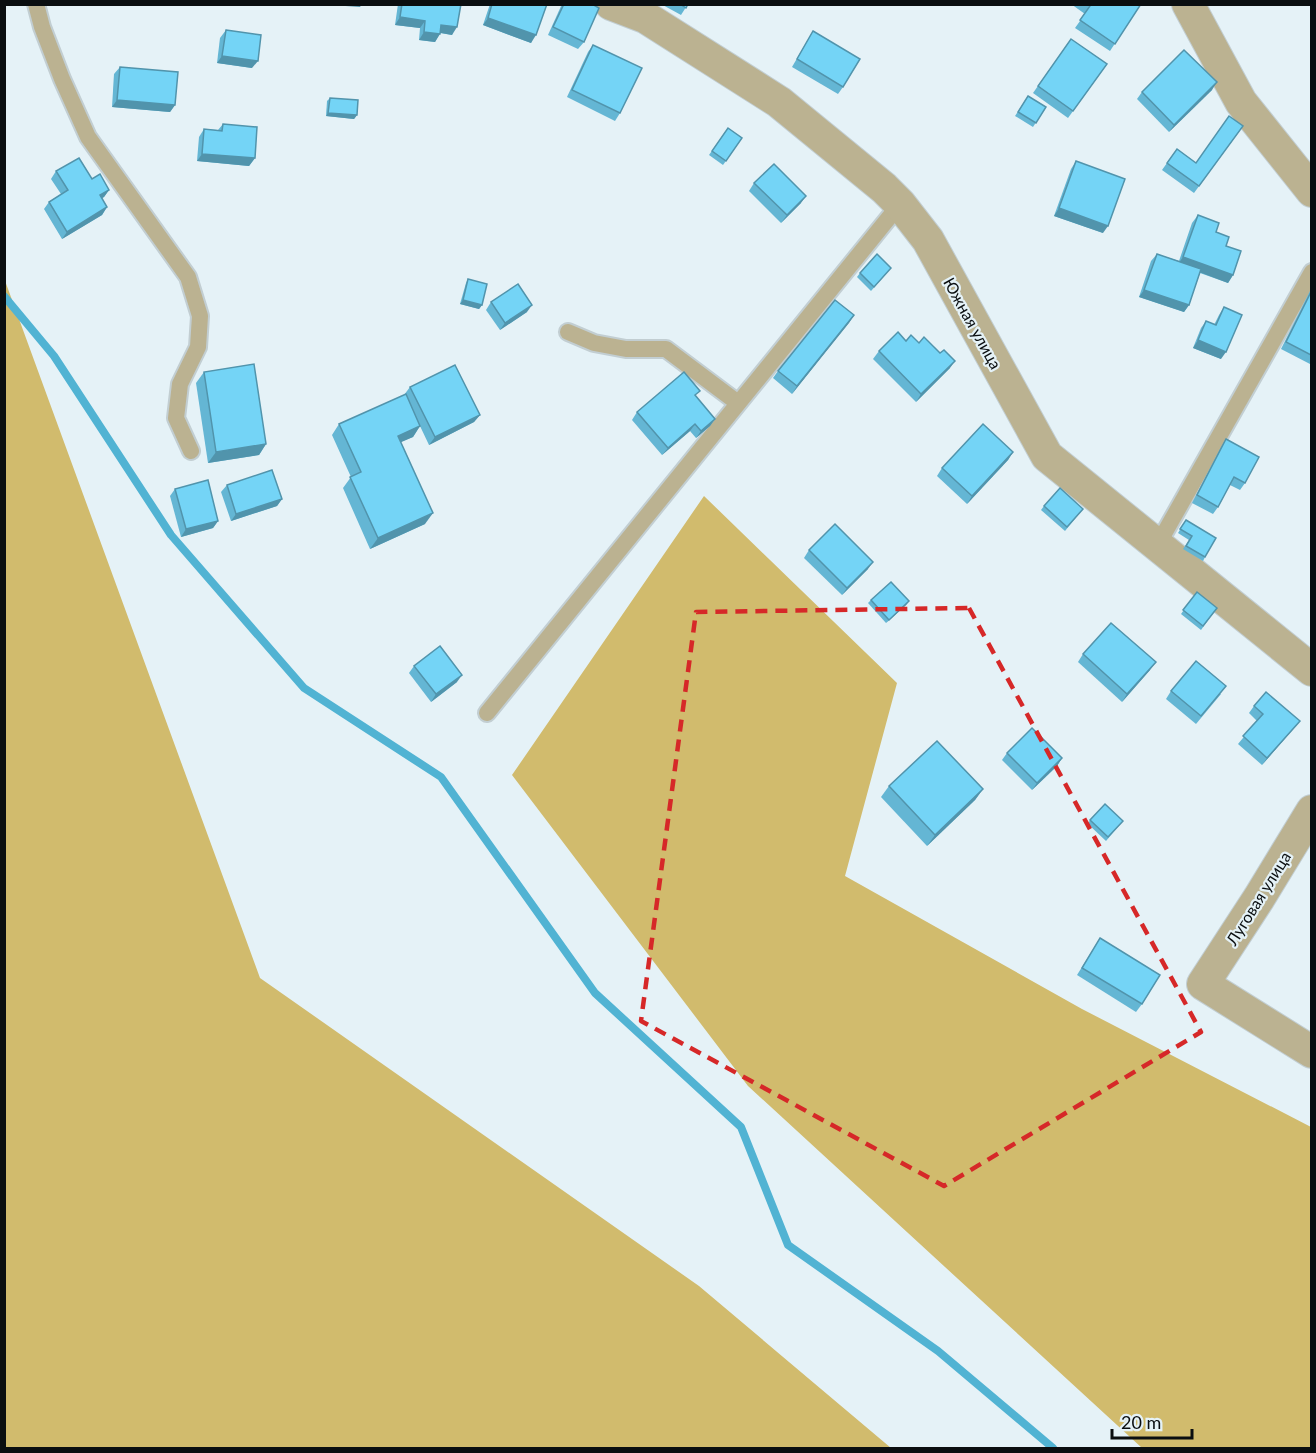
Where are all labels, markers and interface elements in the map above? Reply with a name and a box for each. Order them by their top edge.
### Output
street label: Южная улица [940,274,1006,372]
street label: Луговая улица [1221,848,1294,949]
scale bar [1112,1402,1192,1440]
text: 20 m [1121,1411,1161,1433]

